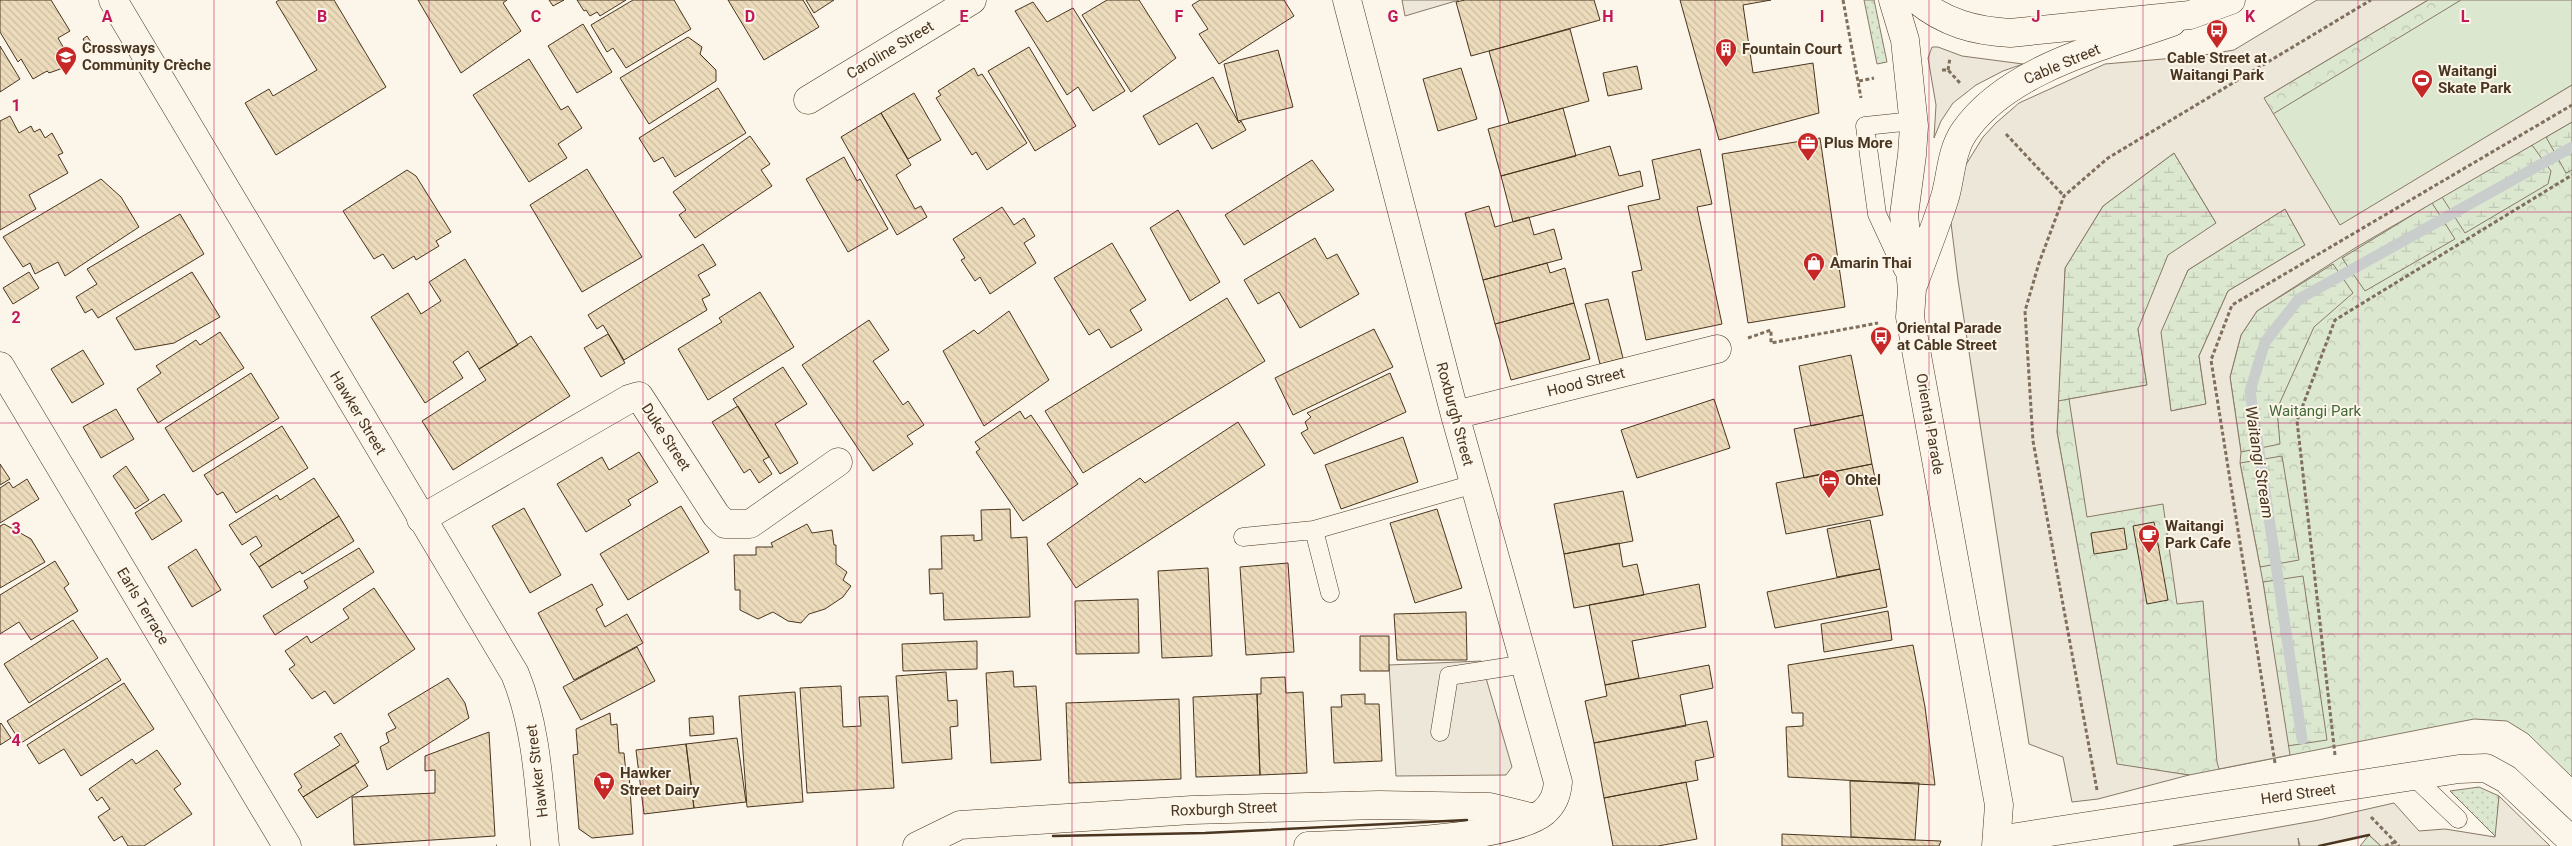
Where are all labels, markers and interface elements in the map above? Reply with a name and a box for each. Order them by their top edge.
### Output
text: A [102,7,113,26]
text: B [317,7,327,26]
text: C [531,7,541,26]
text: D [745,7,755,26]
text: E [960,7,969,26]
text: F [1175,7,1184,26]
text: G [1388,7,1399,26]
text: H [1602,7,1614,26]
text: I [1820,7,1824,26]
text: J [2032,7,2040,26]
text: K [2245,7,2256,26]
text: L [2461,7,2470,26]
street label: Caroline Street [843,17,937,83]
bus stop icon: Cable Street at Waitangi Park [2205,18,2229,49]
building icon: Fountain Court [1714,37,1738,68]
place label: Crossways Community Crèche [82,39,211,74]
place label: Fountain Court [1742,40,1842,58]
street label: Cable Street [2021,40,2103,88]
school or university icon: Crossways Community Crèche [54,45,78,76]
place label: Cable Street at Waitangi Park [2167,49,2267,84]
place label: Waitangi Skate Park [2438,62,2512,97]
sports icon: Waitangi Skate Park [2410,68,2434,99]
text: 1 [11,96,21,115]
office icon: Plus More [1796,131,1820,162]
place label: Plus More [1824,134,1893,152]
shop icon: Amarin Thai [1802,251,1826,282]
place label: Amarin Thai [1830,254,1912,272]
text: 2 [11,308,21,327]
place label: Oriental Parade at Cable Street [1897,319,2002,354]
bus stop icon: Oriental Parade at Cable Street [1869,325,1893,356]
street label: Roxburgh Street [1432,360,1478,468]
street label: Hood Street [1545,364,1627,400]
street label: Hawker Street [326,368,390,458]
street label: Oriental Parade [1912,372,1948,476]
street label: Duke Street [638,400,695,474]
park label: Waitangi Park [2269,402,2362,420]
water label: Waitangi Stream [2241,404,2278,520]
hotel icon: Ohtel [1817,468,1841,499]
place label: Ohtel [1845,471,1881,489]
place label: Waitangi Park Cafe [2165,517,2231,552]
text: 3 [11,519,21,538]
cafe icon: Waitangi Park Cafe [2137,523,2161,554]
street label: Earls Terrace [113,564,173,648]
street label: Hawker Street [522,723,552,819]
text: 4 [11,731,21,750]
place label: Hawker Street Dairy [620,764,700,799]
supermarket icon: Hawker Street Dairy [592,770,616,801]
street label: Herd Street [2259,780,2337,808]
street label: Roxburgh Street [1170,798,1278,820]

